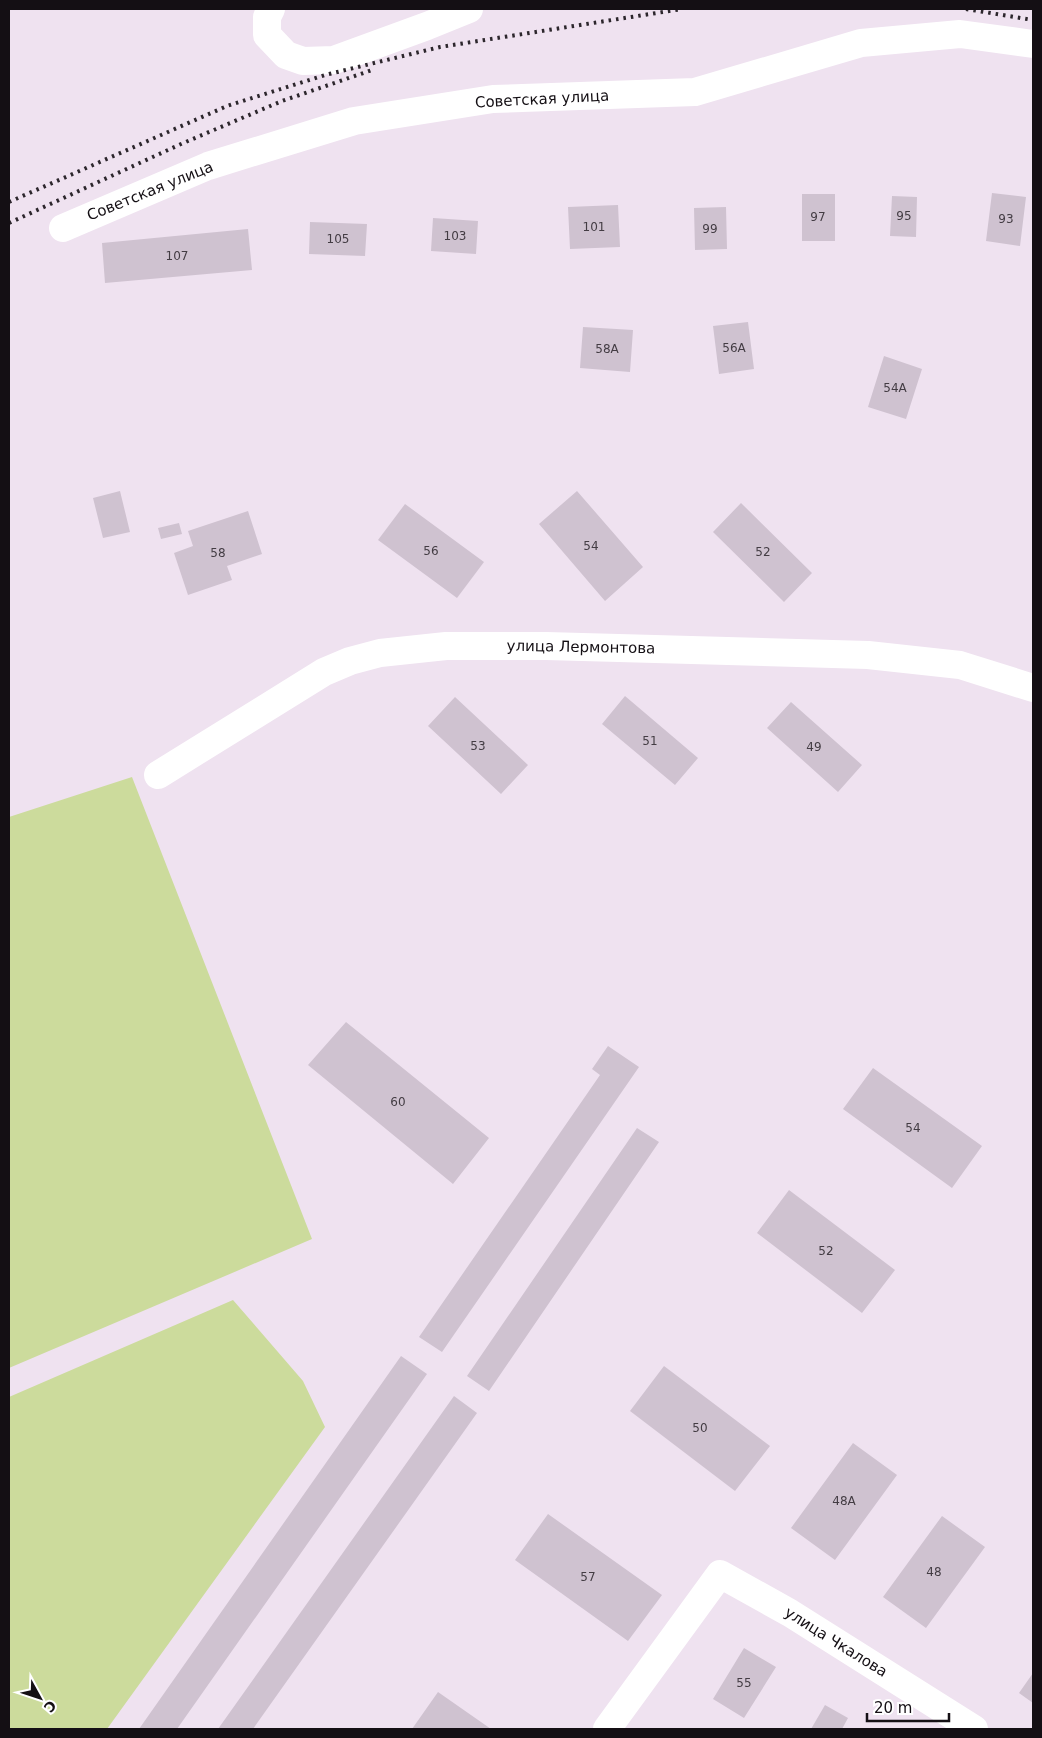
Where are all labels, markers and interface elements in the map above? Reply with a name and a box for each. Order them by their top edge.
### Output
street label: Советская улица [474,86,610,112]
street label: Советская улица [84,157,216,225]
house number: 95 [896,209,912,223]
house number: 97 [810,210,826,224]
house number: 93 [998,212,1014,226]
house number: 101 [583,220,605,234]
house number: 99 [702,222,718,236]
house number: 103 [444,229,466,243]
house number: 105 [327,232,349,246]
house number: 107 [166,249,188,263]
house number: 56А [722,341,747,355]
house number: 58А [595,342,620,356]
house number: 54А [883,381,908,395]
house number: 54 [583,539,599,553]
house number: 56 [423,544,439,558]
house number: 52 [755,545,771,559]
house number: 58 [210,546,226,560]
street label: улица Лермонтова [507,637,655,657]
house number: 51 [642,734,658,748]
house number: 53 [470,739,486,753]
house number: 49 [806,740,822,754]
house number: 60 [390,1095,406,1109]
house number: 54 [905,1121,921,1135]
house number: 52 [818,1244,834,1258]
house number: 50 [692,1421,708,1435]
house number: 48А [832,1494,857,1508]
house number: 48 [926,1565,942,1579]
house number: 57 [580,1570,596,1584]
street label: улица Чкалова [781,1603,891,1681]
north arrow [15,1673,65,1723]
house number: 55 [736,1676,752,1690]
scale bar [867,1690,950,1722]
text: С [41,1697,59,1715]
text: 20 m [874,1699,912,1717]

